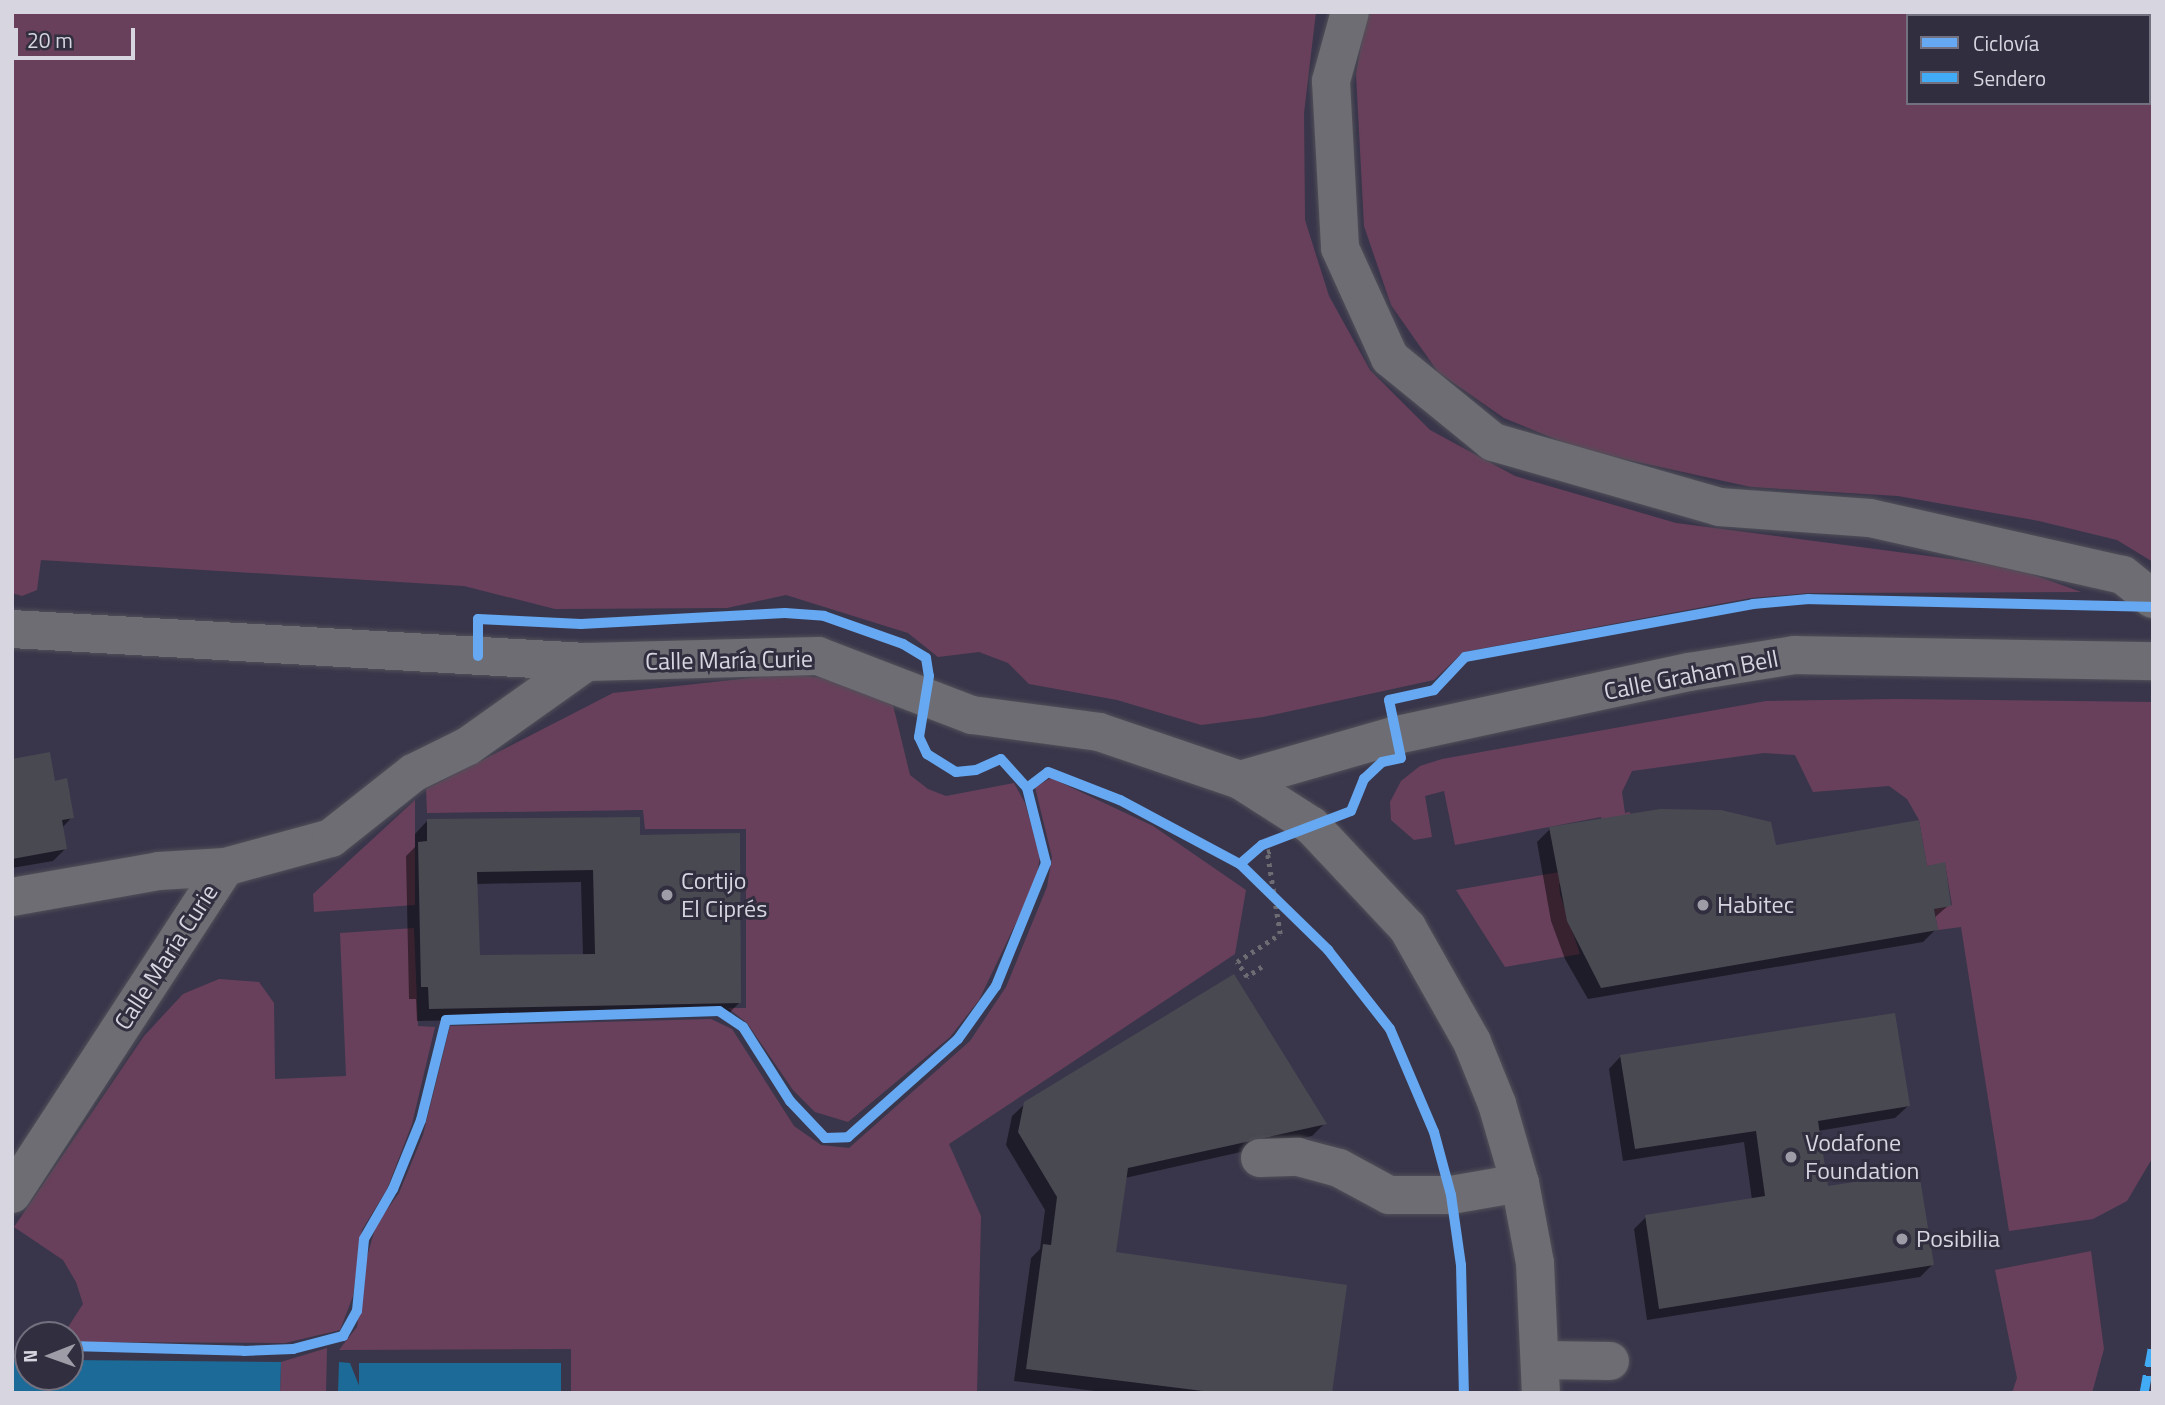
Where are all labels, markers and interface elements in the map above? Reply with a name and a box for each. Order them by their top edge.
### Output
scale bar [18,14,138,58]
legend [1906,14,2151,105]
text: 20 m [27,24,73,56]
text: Ciclovía [1973,27,2039,59]
text: Sendero [1973,62,2046,94]
street label: Calle María Curie [645,644,813,676]
street label: Calle Graham Bell [1601,644,1781,706]
place label: Cortijo El Ciprés [681,867,767,923]
street label: Calle María Curie [108,879,224,1035]
marker: Cortijo El Ciprés [659,887,675,903]
place label: Habitec [1717,891,1794,919]
marker: Habitec [1695,897,1711,913]
place label: Vodafone Foundation [1805,1129,1919,1185]
marker: Vodafone Foundation [1783,1149,1799,1165]
place label: Posibilia [1916,1225,2000,1253]
marker: Posibilia [1894,1231,1910,1247]
north arrow [14,1321,84,1391]
text: N [15,1350,44,1363]

